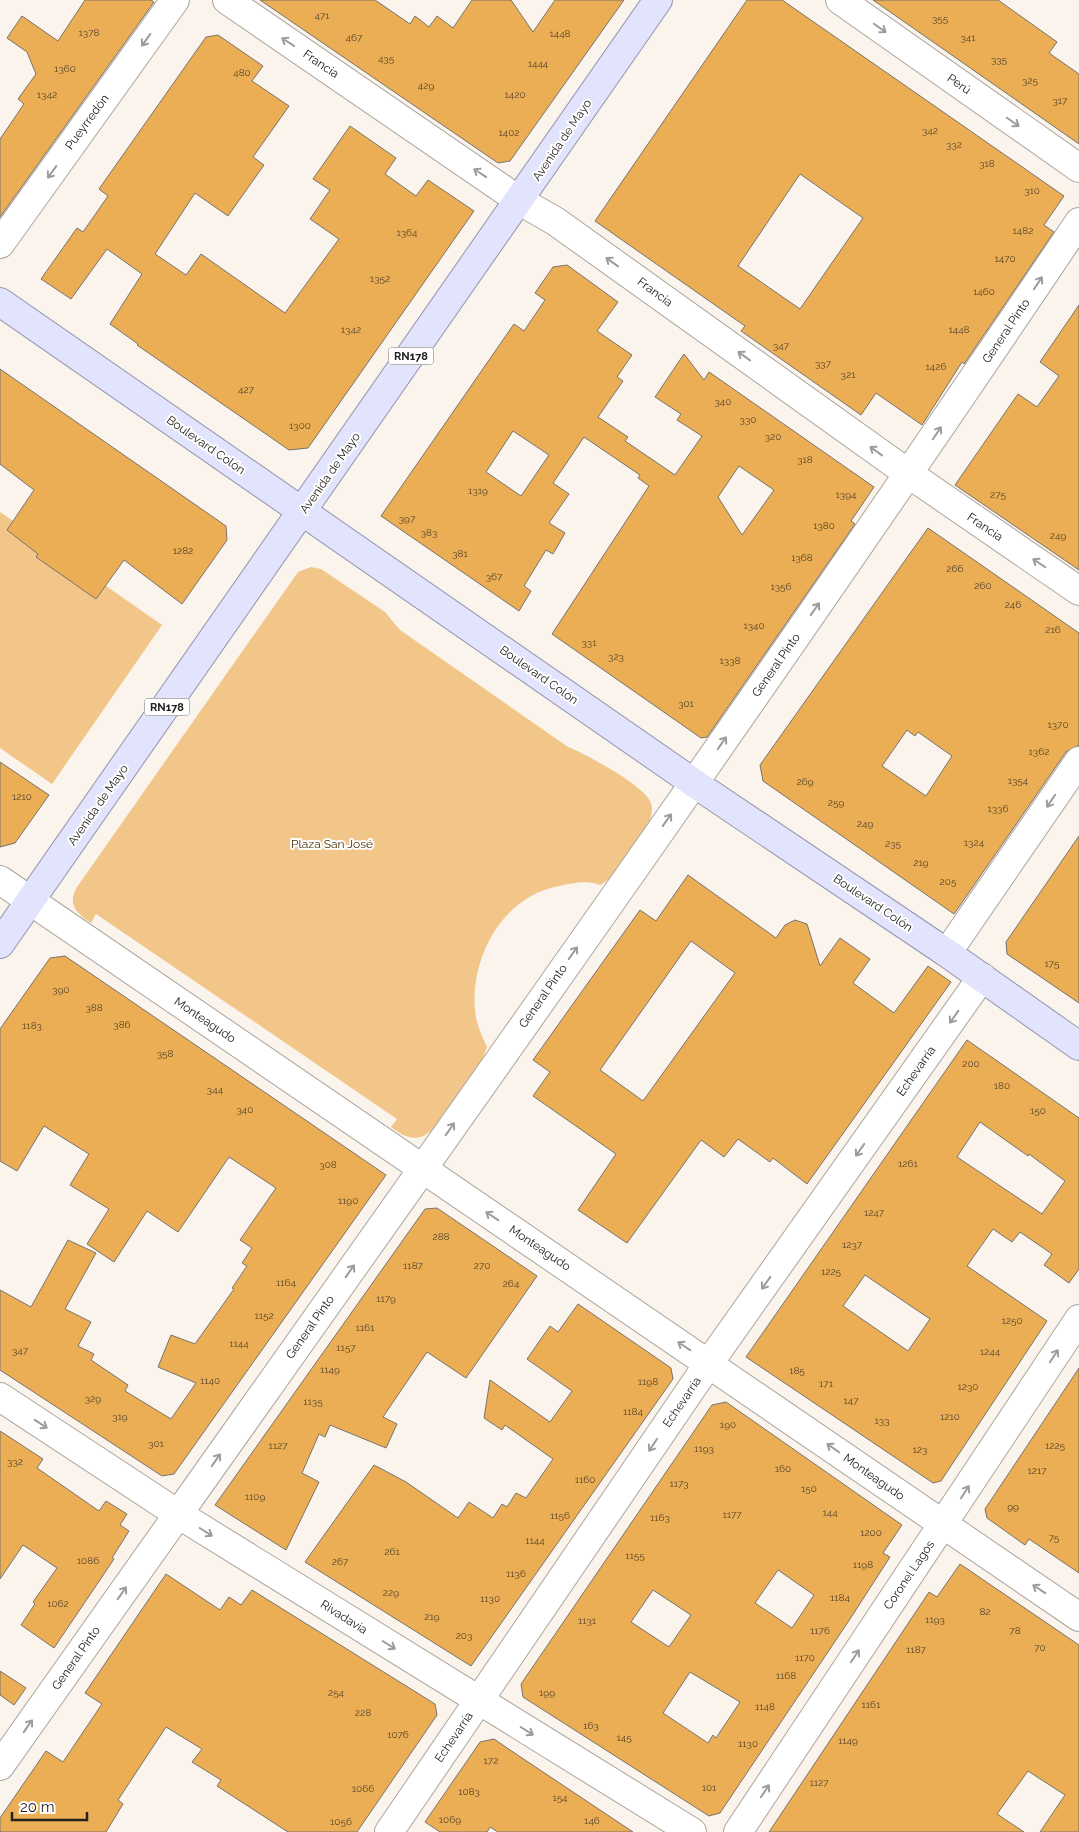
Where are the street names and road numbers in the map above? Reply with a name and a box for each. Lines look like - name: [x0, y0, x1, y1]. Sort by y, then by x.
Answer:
- street label: Francia: [300, 47, 342, 81]
- street label: Perú: [944, 71, 974, 97]
- street label: Pueyrredón: [62, 92, 112, 152]
- street label: Avenida de Mayo: [530, 97, 594, 183]
- street label: Francia: [635, 275, 675, 309]
- street label: General Pinto: [979, 296, 1033, 366]
- road number: RN178: [388, 348, 434, 364]
- street label: Boulevard Colón: [164, 413, 248, 477]
- street label: Avenida de Mayo: [297, 430, 363, 516]
- street label: Francia: [964, 510, 1006, 544]
- street label: General Pinto: [749, 630, 803, 700]
- street label: Boulevard Colón: [497, 643, 581, 707]
- road number: RN178: [144, 699, 190, 716]
- street label: Avenida de Mayo: [65, 762, 131, 848]
- street label: Boulevard Colón: [831, 871, 915, 935]
- street label: General Pinto: [516, 961, 570, 1031]
- street label: Monteagudo: [172, 994, 238, 1046]
- street label: Echevarría: [894, 1043, 938, 1099]
- street label: Monteagudo: [507, 1222, 573, 1274]
- street label: General Pinto: [283, 1292, 337, 1362]
- street label: Echevarría: [660, 1374, 704, 1430]
- street label: Monteagudo: [841, 1451, 907, 1503]
- street label: Coronel Lagos: [881, 1538, 937, 1612]
- street label: Rivadavia: [318, 1597, 370, 1637]
- street label: General Pinto: [49, 1623, 103, 1693]
- street label: Echevarría: [432, 1709, 476, 1765]

